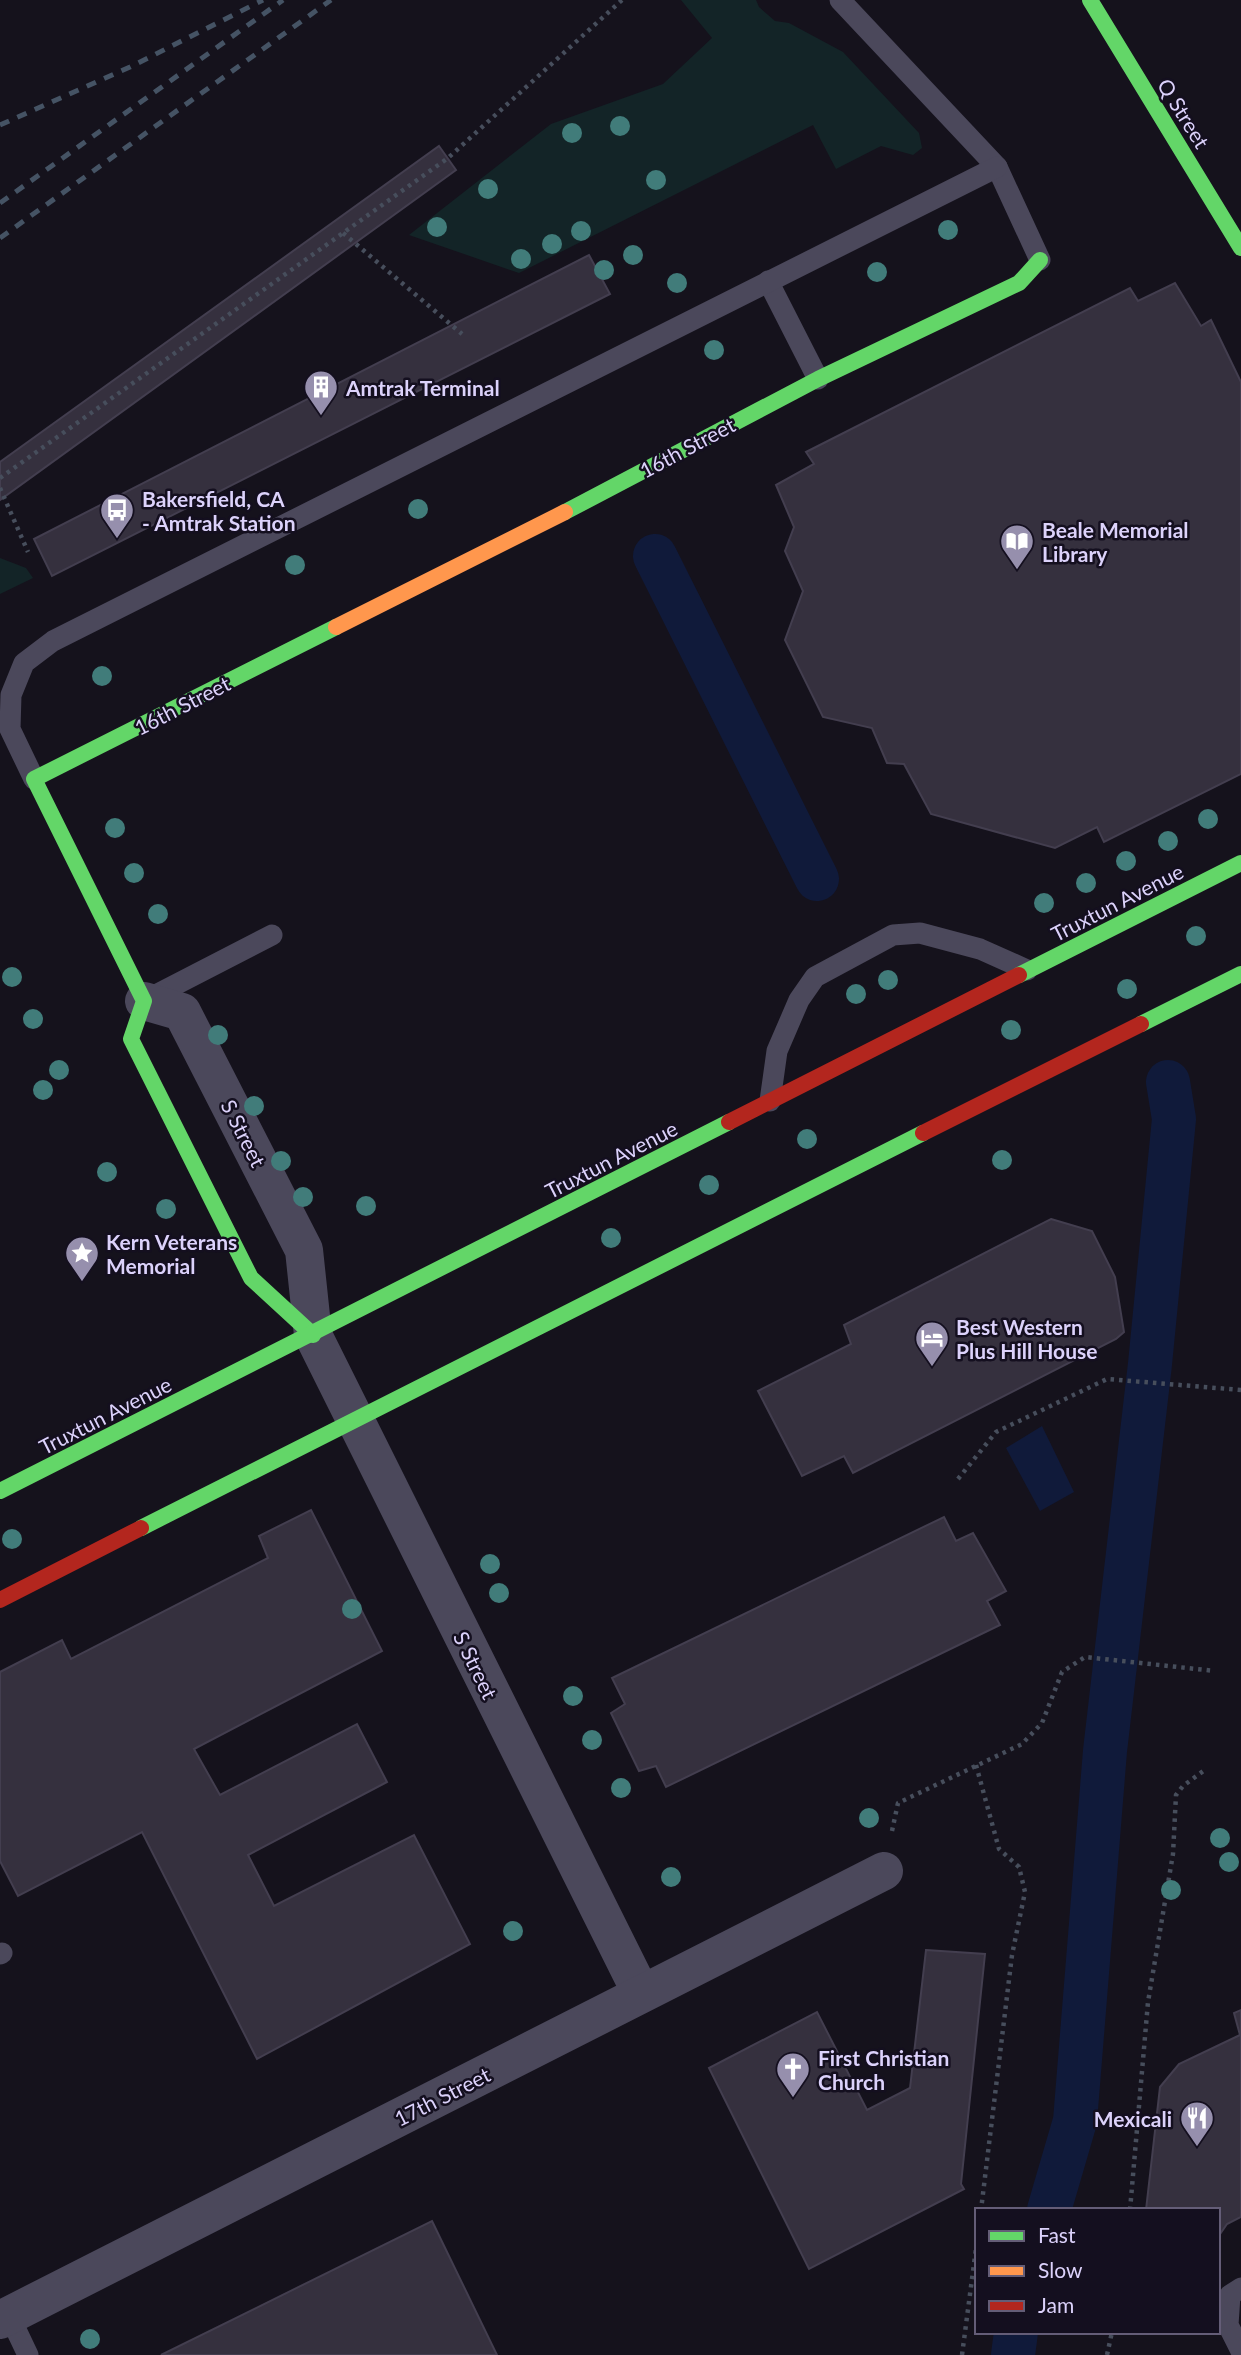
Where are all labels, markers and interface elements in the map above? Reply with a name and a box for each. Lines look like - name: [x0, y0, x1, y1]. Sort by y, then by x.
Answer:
- street label: Q Street: [1153, 74, 1215, 153]
- building icon: Amtrak Terminal: [302, 368, 340, 417]
- place label: Amtrak Terminal: [345, 375, 500, 400]
- street label: 16th Street: [635, 411, 739, 483]
- place label: Bakersfield, CA - Amtrak Station: [142, 486, 296, 535]
- bus stop icon: Bakersfield, CA - Amtrak Station: [98, 491, 136, 540]
- place label: Beale Memorial Library: [1042, 517, 1189, 566]
- library icon: Beale Memorial Library: [998, 522, 1036, 571]
- street label: 16th Street: [130, 670, 235, 740]
- street label: Truxtun Avenue: [1047, 858, 1187, 946]
- street label: S Street: [217, 1095, 272, 1171]
- street label: Truxtun Avenue: [541, 1115, 681, 1203]
- place label: Kern Veterans Memorial: [106, 1229, 237, 1278]
- place icon: Kern Veterans Memorial: [63, 1234, 101, 1283]
- place label: Best Western Plus Hill House: [956, 1314, 1097, 1363]
- hotel icon: Best Western Plus Hill House: [913, 1319, 951, 1368]
- street label: Truxtun Avenue: [35, 1371, 175, 1459]
- street label: S Street: [449, 1627, 503, 1703]
- place label: First Christian Church: [818, 2045, 949, 2094]
- church icon: First Christian Church: [774, 2050, 812, 2099]
- street label: 17th Street: [390, 2061, 495, 2131]
- restaurant icon: Mexicali: [1178, 2099, 1216, 2148]
- place label: Mexicali: [1094, 2106, 1172, 2131]
- legend: [975, 2208, 1220, 2334]
- text: Fast: [1038, 2222, 1076, 2247]
- text: Slow: [1038, 2257, 1083, 2282]
- text: Jam: [1038, 2292, 1074, 2317]

